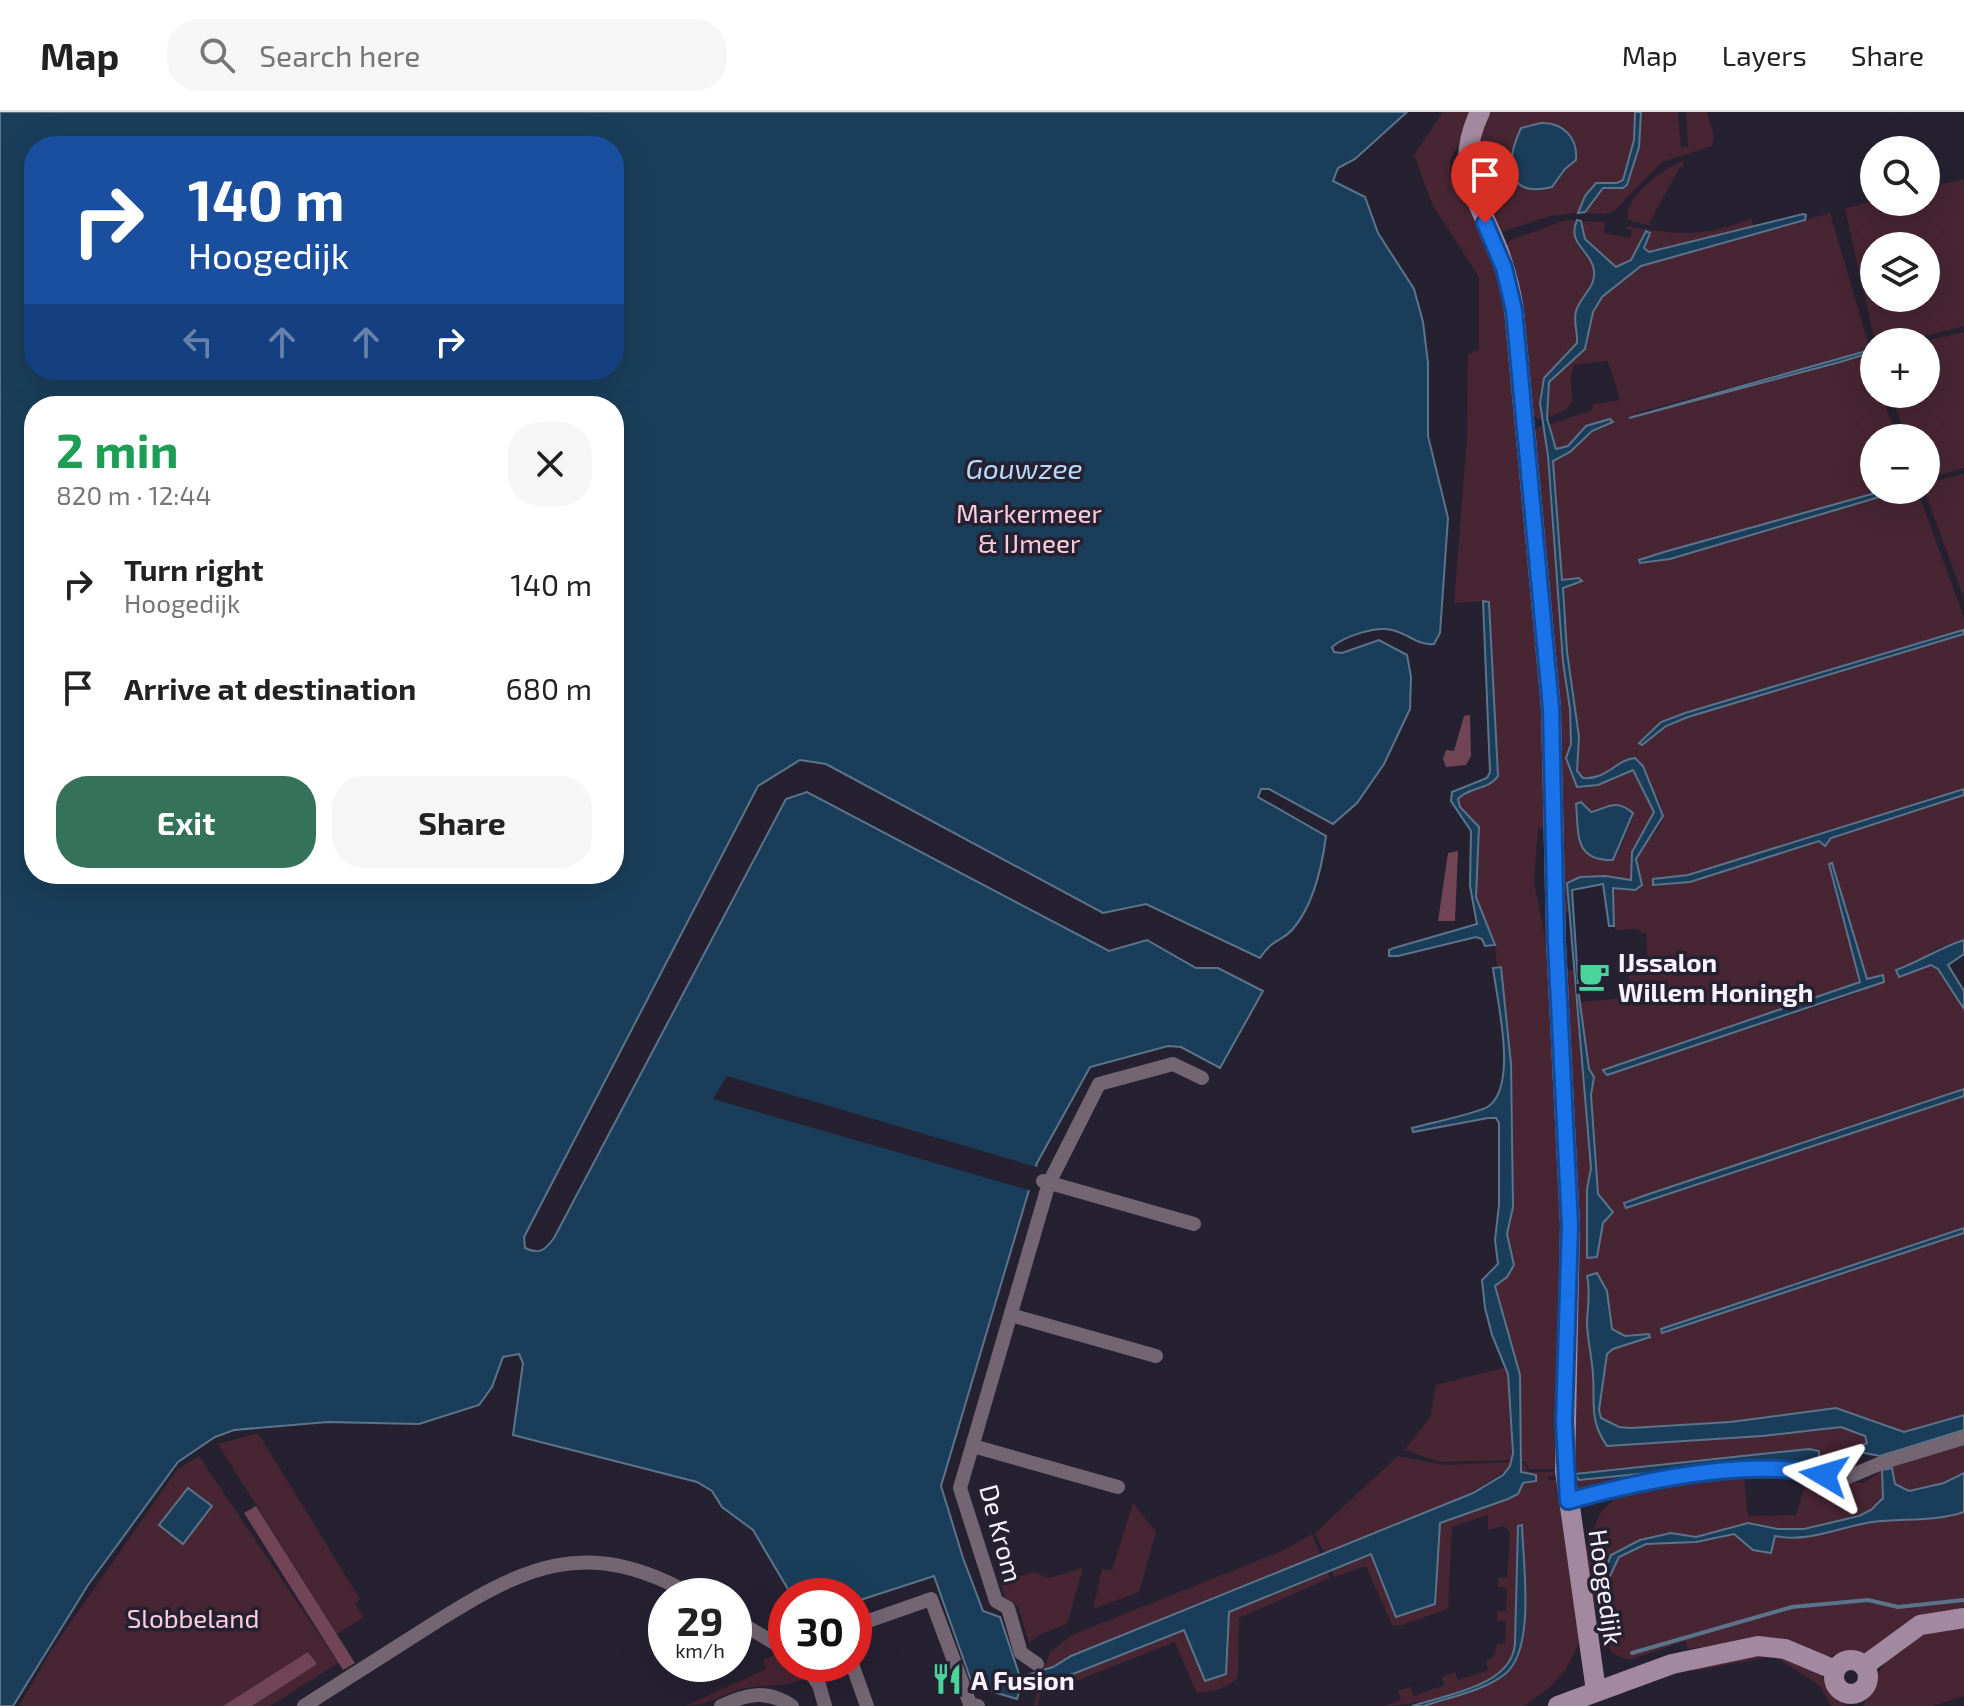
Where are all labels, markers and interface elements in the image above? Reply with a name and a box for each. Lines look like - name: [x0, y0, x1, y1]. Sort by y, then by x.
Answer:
- search box: [167, 19, 727, 91]
- text: Map: [40, 32, 119, 78]
- icon: search: [195, 33, 239, 77]
- text: Search here: [259, 37, 420, 73]
- text: Map: [1622, 38, 1678, 72]
- text: Layers: [1722, 38, 1807, 72]
- text: Share: [1851, 38, 1924, 72]
- map controls: [1860, 136, 1940, 504]
- button: search: [1860, 136, 1940, 216]
- pin: [1451, 141, 1519, 223]
- icon: arrive: [1463, 153, 1507, 197]
- text: 140 m: [188, 165, 345, 232]
- icon: right: [56, 168, 160, 272]
- button: layers: [1860, 232, 1940, 312]
- text: Hoogedijk: [188, 233, 349, 276]
- icon: left: [176, 320, 220, 364]
- icon: ahead: [260, 320, 304, 364]
- icon: ahead: [344, 320, 388, 364]
- icon: right: [428, 320, 472, 364]
- button: +: [1860, 328, 1940, 408]
- text: 2 min: [56, 420, 179, 478]
- button: close: [508, 422, 592, 506]
- button: −: [1860, 424, 1940, 504]
- water label: Gouwzee: [965, 451, 1083, 485]
- text: 820 m · 12:44: [56, 479, 211, 510]
- park label: Markermeer & IJmeer: [956, 497, 1102, 558]
- text: Turn right: [124, 551, 264, 587]
- icon: right: [56, 562, 100, 606]
- text: 140 m: [511, 566, 592, 602]
- text: Hoogedijk: [124, 587, 240, 618]
- icon: arrive: [56, 666, 100, 710]
- text: Arrive at destination: [124, 670, 416, 706]
- text: 680 m: [506, 670, 592, 706]
- button: Exit: [56, 776, 316, 868]
- button: Share: [332, 776, 592, 868]
- place label: IJssalon Willem Honingh: [1618, 946, 1813, 1007]
- cafe icon: IJssalon Willem Honingh: [1577, 959, 1611, 993]
- position arrow: [1782, 1433, 1866, 1517]
- street label: De Krom: [974, 1481, 1030, 1585]
- street label: Hoogedijk: [1584, 1527, 1630, 1647]
- speed limit sign: 30: [768, 1578, 872, 1682]
- text: 29: [677, 1596, 723, 1644]
- park label: Slobbeland: [127, 1602, 259, 1633]
- text: km/h: [675, 1638, 725, 1662]
- restaurant icon: A Fusion: [930, 1662, 964, 1696]
- place label: A Fusion: [971, 1664, 1075, 1695]

